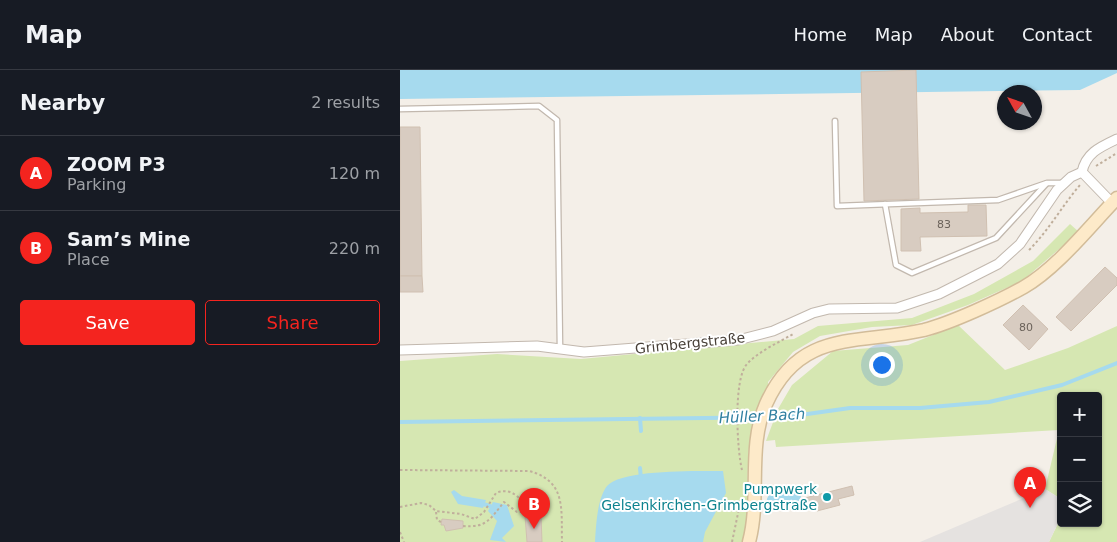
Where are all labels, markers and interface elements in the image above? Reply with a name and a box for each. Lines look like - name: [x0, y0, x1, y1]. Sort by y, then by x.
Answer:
- text: Map: [25, 21, 82, 49]
- text: Home: [794, 24, 847, 45]
- text: Map: [875, 24, 913, 45]
- text: About: [941, 24, 994, 45]
- text: Contact: [1022, 24, 1092, 45]
- north arrow: [997, 85, 1042, 130]
- text: Nearby: [20, 91, 105, 115]
- text: 2 results: [311, 93, 380, 112]
- text: ZOOM P3: [67, 153, 166, 175]
- text: A: [30, 164, 42, 183]
- text: 120 m: [329, 164, 380, 183]
- text: Parking: [67, 175, 126, 194]
- house number: 83: [937, 218, 951, 231]
- text: Sam’s Mine: [67, 228, 190, 250]
- text: B: [30, 239, 42, 258]
- text: 220 m: [329, 239, 380, 258]
- text: Place: [67, 250, 110, 269]
- button: Save: [20, 300, 195, 345]
- button: Share: [205, 300, 380, 345]
- house number: 80: [1019, 321, 1033, 334]
- street label: Grimbergstraße: [634, 329, 746, 357]
- your location: [869, 352, 895, 378]
- map controls: [1057, 392, 1102, 527]
- button: +: [1057, 392, 1102, 437]
- water label: Hüller Bach: [718, 405, 806, 427]
- button: −: [1057, 437, 1102, 482]
- pin: A: [1014, 467, 1046, 508]
- place label: Pumpwerk Gelsenkirchen-Grimbergstraße: [601, 481, 818, 513]
- button: layers: [1057, 482, 1102, 527]
- pin: B: [518, 488, 550, 529]
- marker: Pumpwerk Gelsenkirchen-Grimbergstraße: [821, 491, 833, 503]

